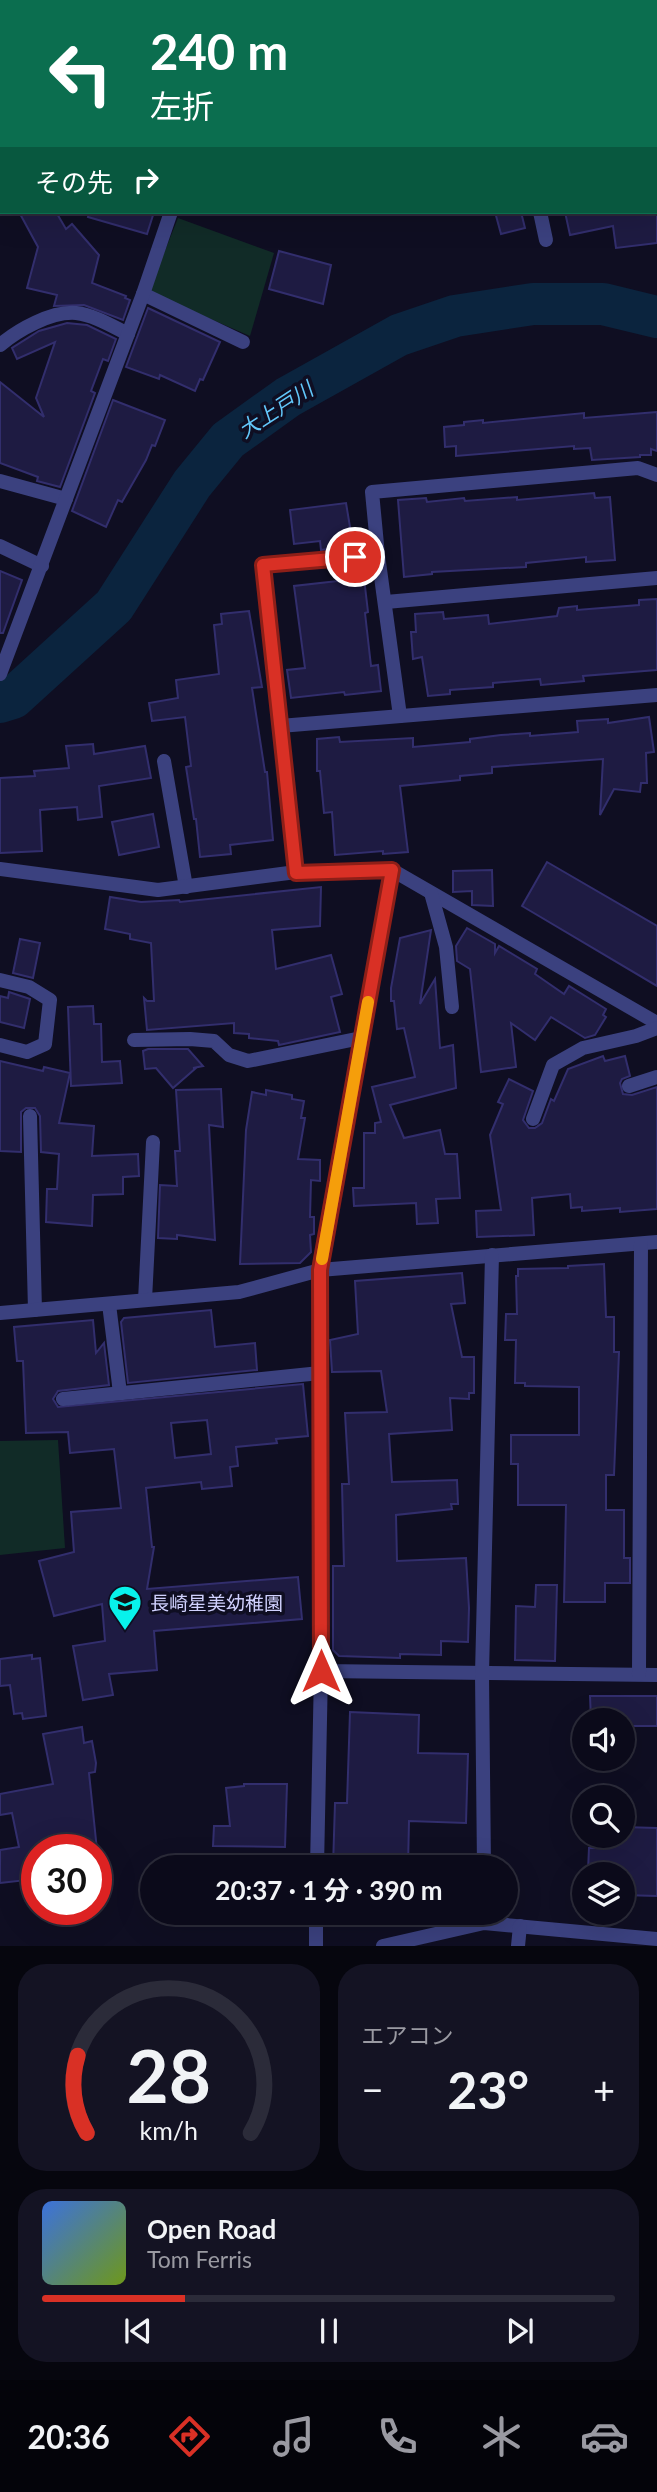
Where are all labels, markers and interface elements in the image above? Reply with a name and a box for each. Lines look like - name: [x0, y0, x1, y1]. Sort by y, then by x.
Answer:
- text: 240 m: [150, 22, 288, 80]
- icon: left: [35, 28, 126, 119]
- text: 左折: [150, 86, 214, 125]
- icon: right: [127, 161, 165, 199]
- text: その先: [35, 166, 113, 198]
- water label: 大上戸川: [233, 375, 319, 442]
- pin: [325, 527, 385, 587]
- icon: arrive: [336, 538, 374, 576]
- school or university icon: 長崎星美幼稚園: [106, 1583, 144, 1632]
- place label: 長崎星美幼稚園: [150, 1591, 283, 1614]
- position arrow: [284, 1634, 358, 1708]
- map controls: [572, 1708, 635, 1925]
- button: sound: [572, 1708, 635, 1771]
- button: search: [572, 1785, 635, 1848]
- speed limit sign: 30: [21, 1834, 112, 1925]
- button: layers: [572, 1862, 635, 1925]
- text: 20:37 · 1 分 · 390 m: [215, 1874, 443, 1906]
- text: エアコン: [362, 2021, 454, 2049]
- text: 28: [127, 2032, 211, 2120]
- text: 23°: [447, 2058, 529, 2120]
- text: −: [362, 2066, 384, 2112]
- text: +: [593, 2066, 615, 2112]
- text: km/h: [139, 2115, 198, 2145]
- text: Open Road: [147, 2213, 276, 2245]
- text: Tom Ferris: [147, 2245, 252, 2273]
- icon: previous: [119, 2312, 157, 2350]
- icon: pause: [310, 2312, 348, 2350]
- icon: next: [501, 2312, 539, 2350]
- icon: directions: [165, 2412, 214, 2461]
- icon: music: [269, 2412, 318, 2461]
- icon: phone: [373, 2412, 422, 2461]
- icon: climate: [477, 2412, 526, 2461]
- icon: car: [580, 2412, 629, 2461]
- text: 20:36: [27, 2417, 110, 2456]

